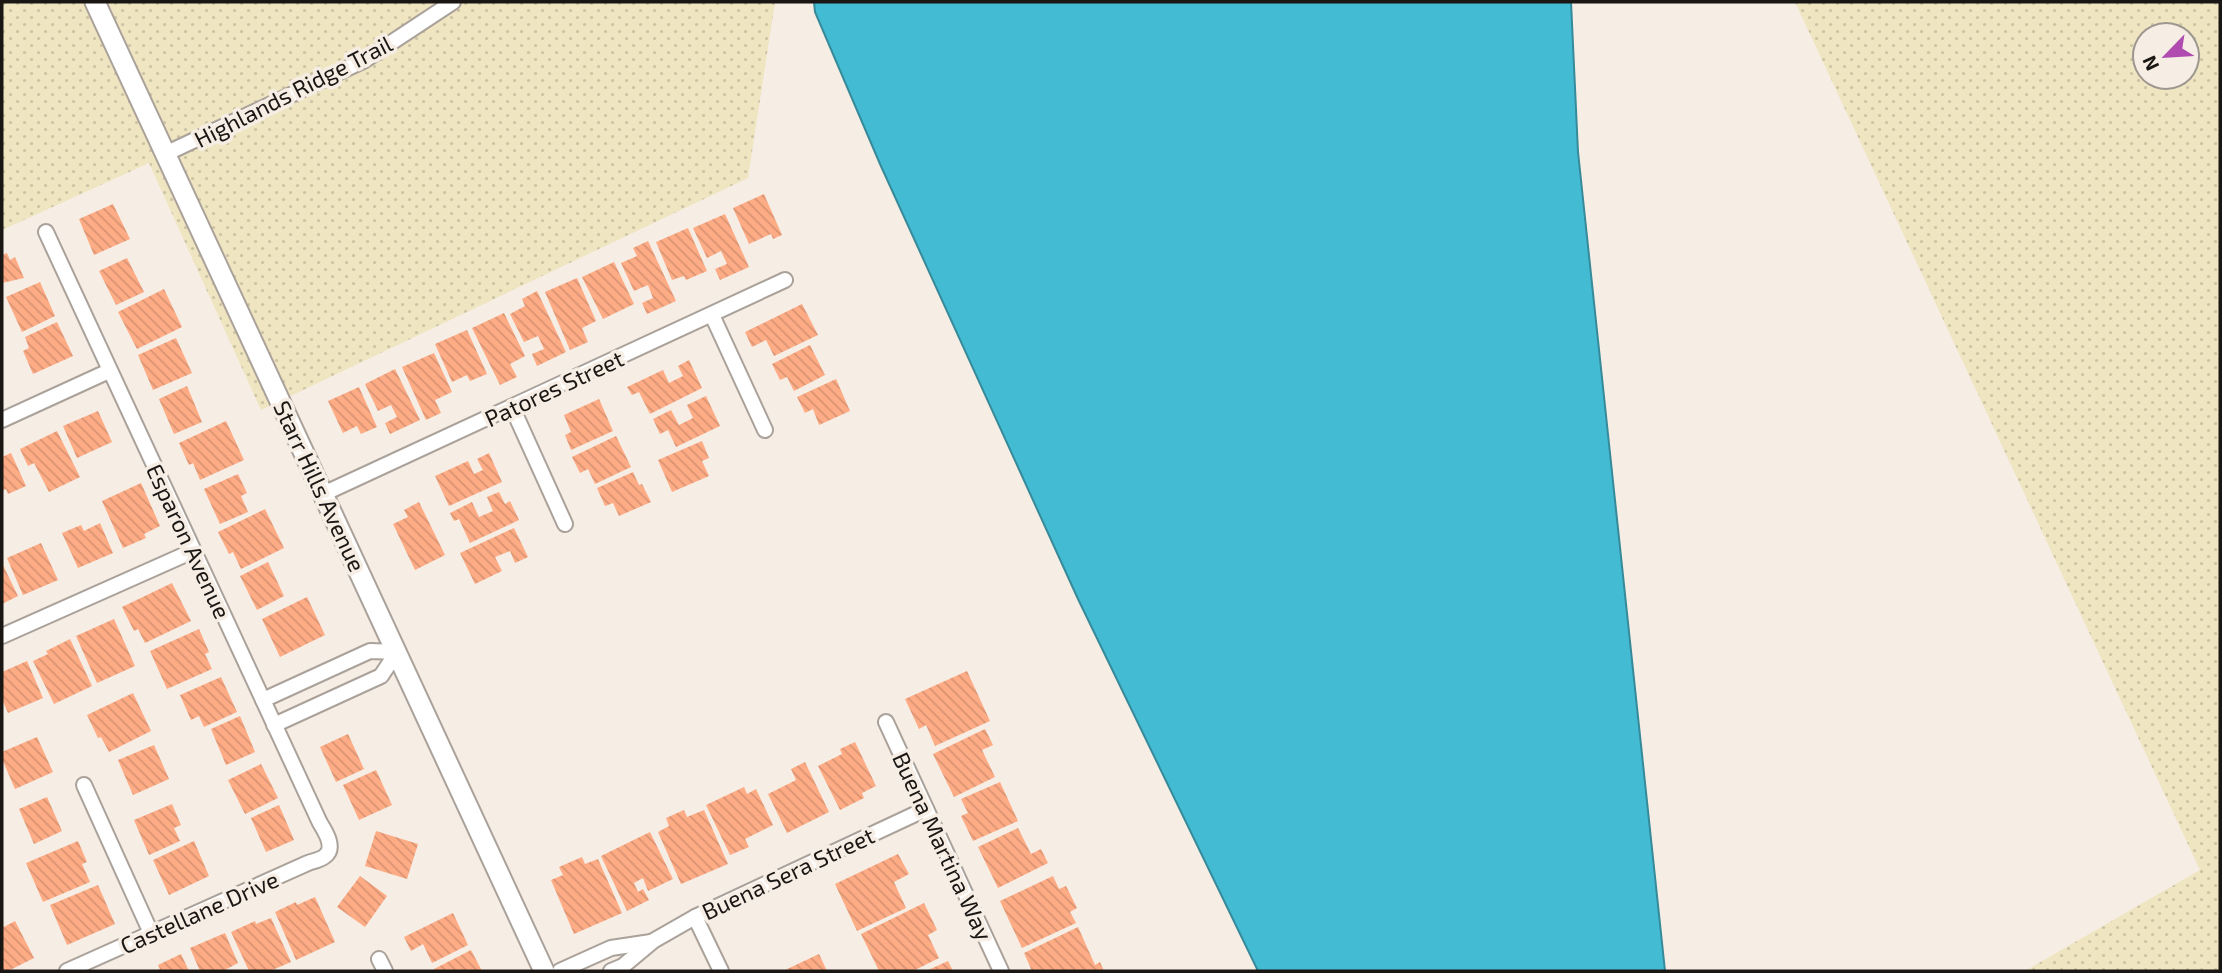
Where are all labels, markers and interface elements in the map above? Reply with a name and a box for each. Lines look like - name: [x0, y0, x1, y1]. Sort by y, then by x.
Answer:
- north arrow: [2131, 21, 2201, 91]
- street label: Highlands Ridge Trail: [189, 29, 397, 153]
- text: N: [2137, 52, 2163, 74]
- street label: Patores Street: [480, 344, 628, 432]
- street label: Starr Hills Avenue: [268, 396, 372, 576]
- street label: Esparon Avenue: [141, 459, 237, 623]
- street label: Buena Martina Way: [887, 747, 999, 945]
- street label: Buena Sera Street: [697, 821, 879, 925]
- street label: Castellane Drive: [116, 865, 282, 959]

